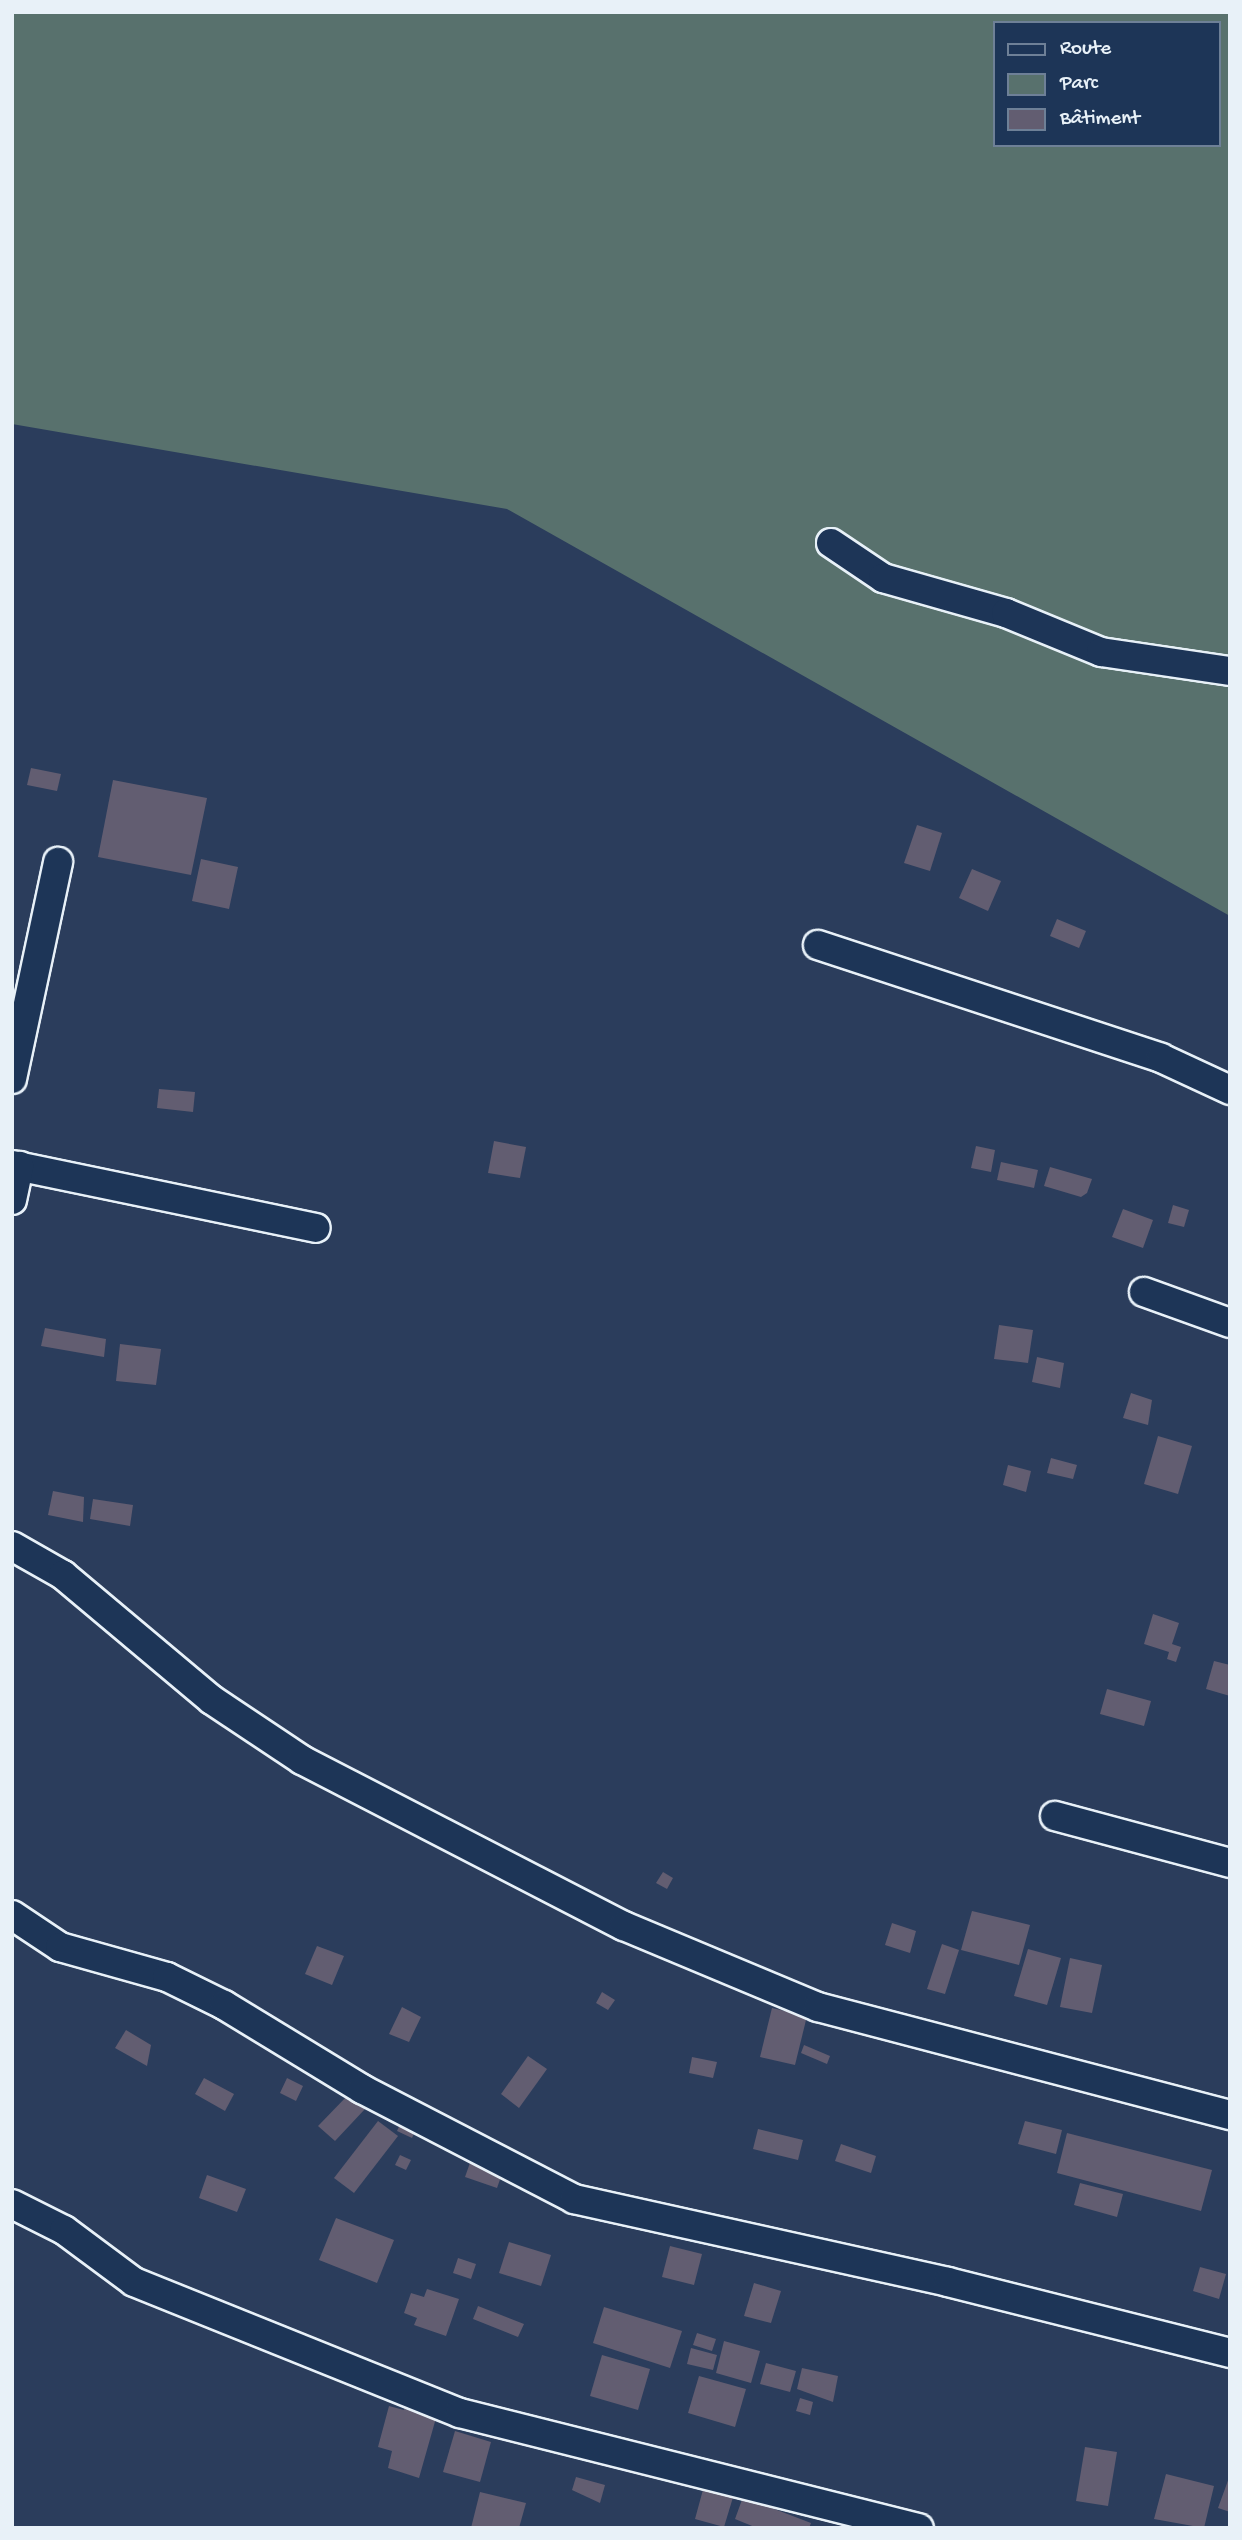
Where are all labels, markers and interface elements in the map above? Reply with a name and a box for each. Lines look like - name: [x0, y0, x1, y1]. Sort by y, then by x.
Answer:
- legend: [993, 21, 1221, 147]
- text: Route: [1060, 37, 1111, 62]
- text: Parc: [1060, 72, 1098, 97]
- text: Bâtiment: [1060, 107, 1140, 132]

